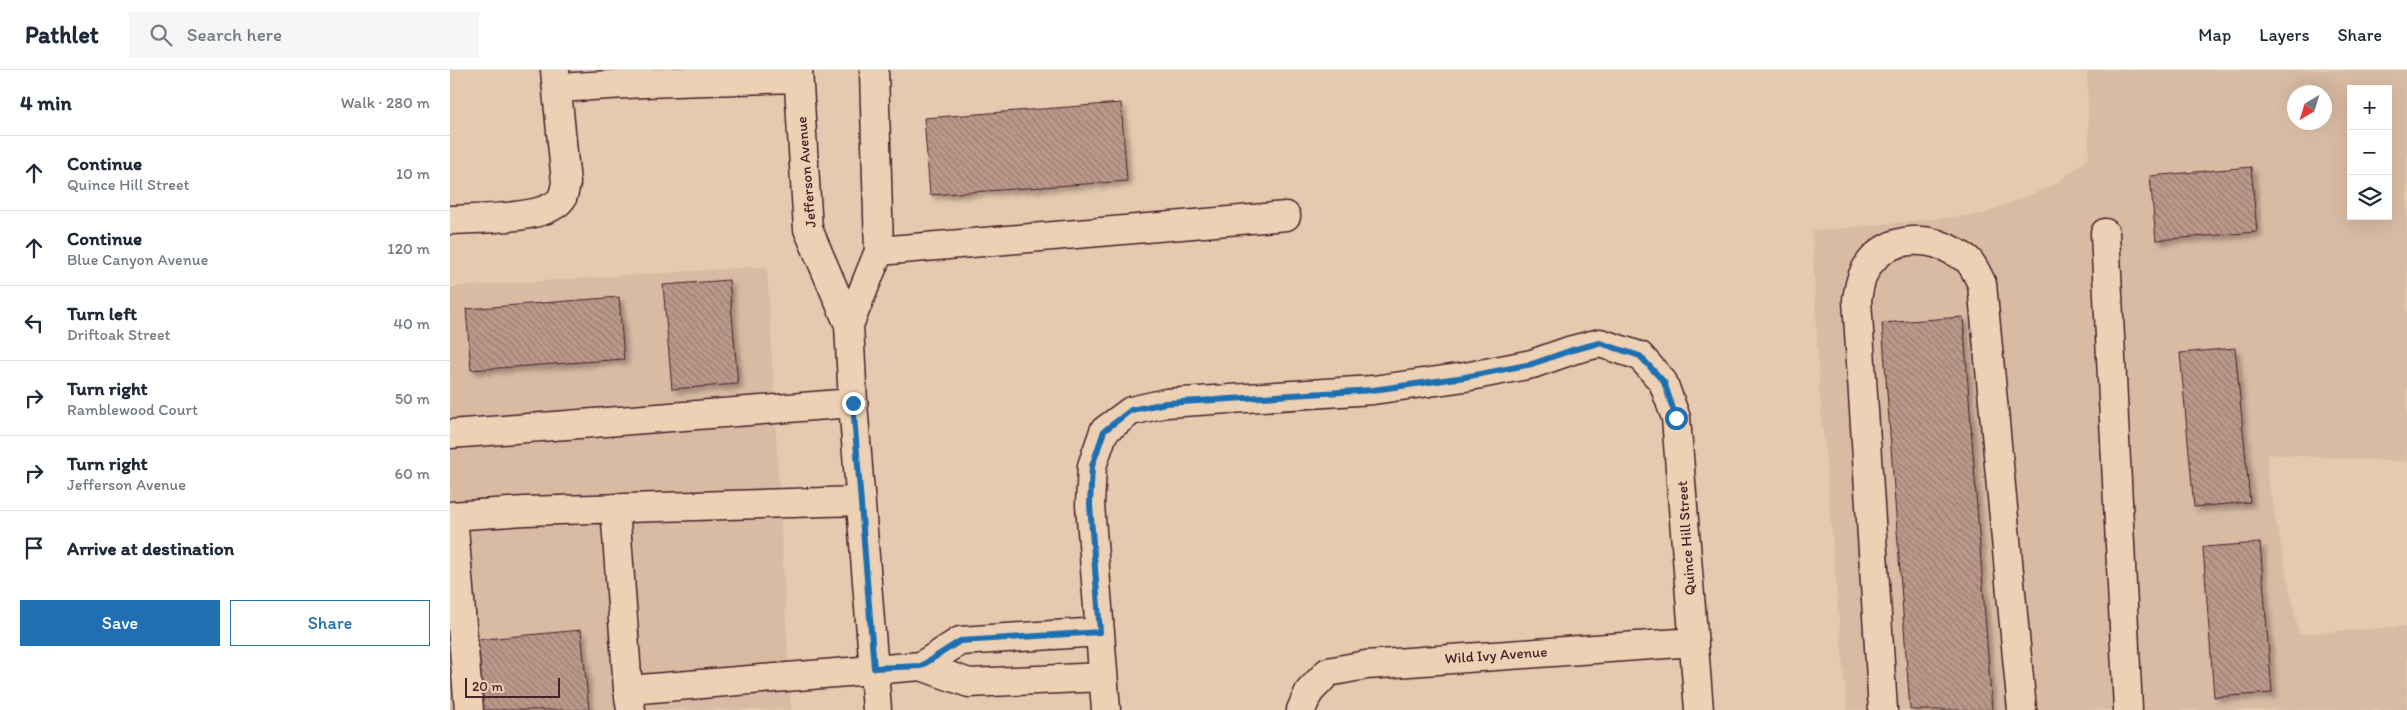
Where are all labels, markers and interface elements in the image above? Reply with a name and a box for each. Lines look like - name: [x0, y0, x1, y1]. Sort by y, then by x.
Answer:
- search box: [129, 12, 479, 57]
- text: Pathlet: [25, 20, 99, 49]
- icon: search: [147, 21, 175, 49]
- text: Search here: [187, 23, 282, 46]
- text: Map: [2198, 24, 2231, 46]
- text: Layers: [2259, 24, 2309, 46]
- text: Share: [2337, 24, 2382, 46]
- north arrow: [2287, 85, 2332, 130]
- map controls: [2347, 85, 2392, 220]
- button: +: [2347, 85, 2392, 130]
- text: 4 min: [20, 90, 72, 115]
- text: Walk · 280 m: [341, 93, 430, 112]
- street label: Jefferson Avenue: [792, 116, 820, 228]
- button: −: [2347, 130, 2392, 175]
- text: Continue: [67, 152, 142, 175]
- icon: ahead: [20, 159, 48, 187]
- text: 10 m: [396, 164, 430, 183]
- text: Quince Hill Street: [67, 175, 190, 194]
- button: layers: [2347, 175, 2392, 220]
- text: Continue: [67, 227, 142, 250]
- icon: ahead: [20, 234, 48, 262]
- text: 120 m: [387, 239, 430, 258]
- text: Blue Canyon Avenue: [67, 250, 208, 269]
- text: Turn left: [67, 302, 137, 325]
- icon: left: [20, 309, 48, 337]
- text: 40 m: [393, 314, 430, 333]
- text: Driftoak Street: [67, 325, 171, 344]
- text: Turn right: [67, 377, 148, 400]
- icon: right: [20, 384, 48, 412]
- text: 50 m: [395, 389, 430, 408]
- route end: [842, 392, 865, 415]
- text: Ramblewood Court: [67, 400, 198, 419]
- route start: [1665, 407, 1688, 430]
- text: Turn right: [67, 452, 148, 475]
- icon: right: [20, 459, 48, 487]
- text: 60 m: [395, 464, 430, 483]
- text: Jefferson Avenue: [67, 475, 186, 494]
- street label: Quince Hill Street: [1673, 480, 1699, 596]
- icon: arrive: [20, 534, 48, 562]
- text: Arrive at destination: [67, 537, 234, 560]
- button: Save: [20, 600, 220, 646]
- button: Share: [230, 600, 430, 646]
- street label: Wild Ivy Avenue: [1444, 642, 1548, 668]
- scale bar: [465, 675, 560, 698]
- text: 20 m: [472, 678, 503, 695]

